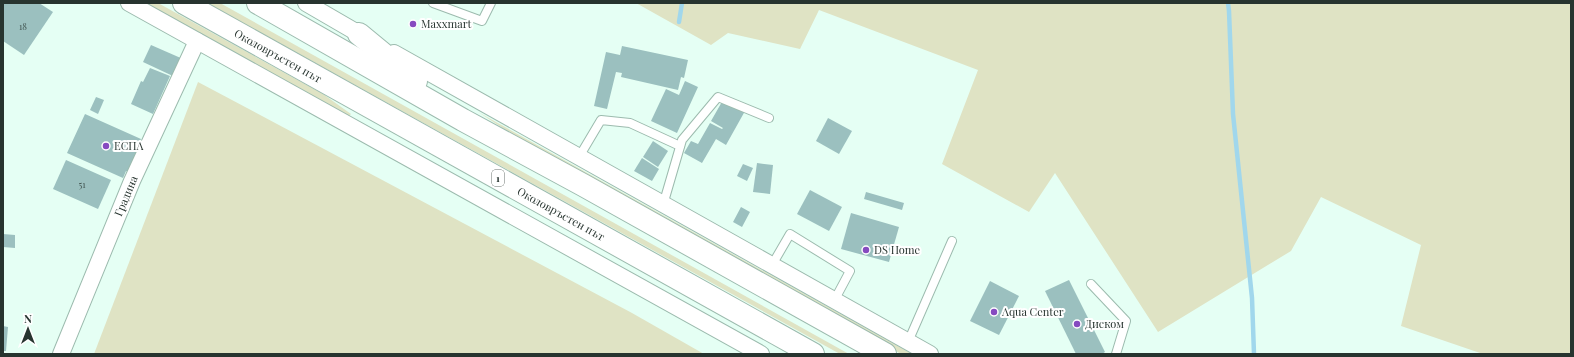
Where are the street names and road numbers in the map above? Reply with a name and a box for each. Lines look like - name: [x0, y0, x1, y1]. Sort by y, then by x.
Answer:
- street label: Околовръстен път: [232, 25, 325, 86]
- road number: 1: [492, 170, 504, 186]
- street label: Градина: [110, 173, 141, 218]
- street label: Околовръстен път: [515, 183, 608, 244]

